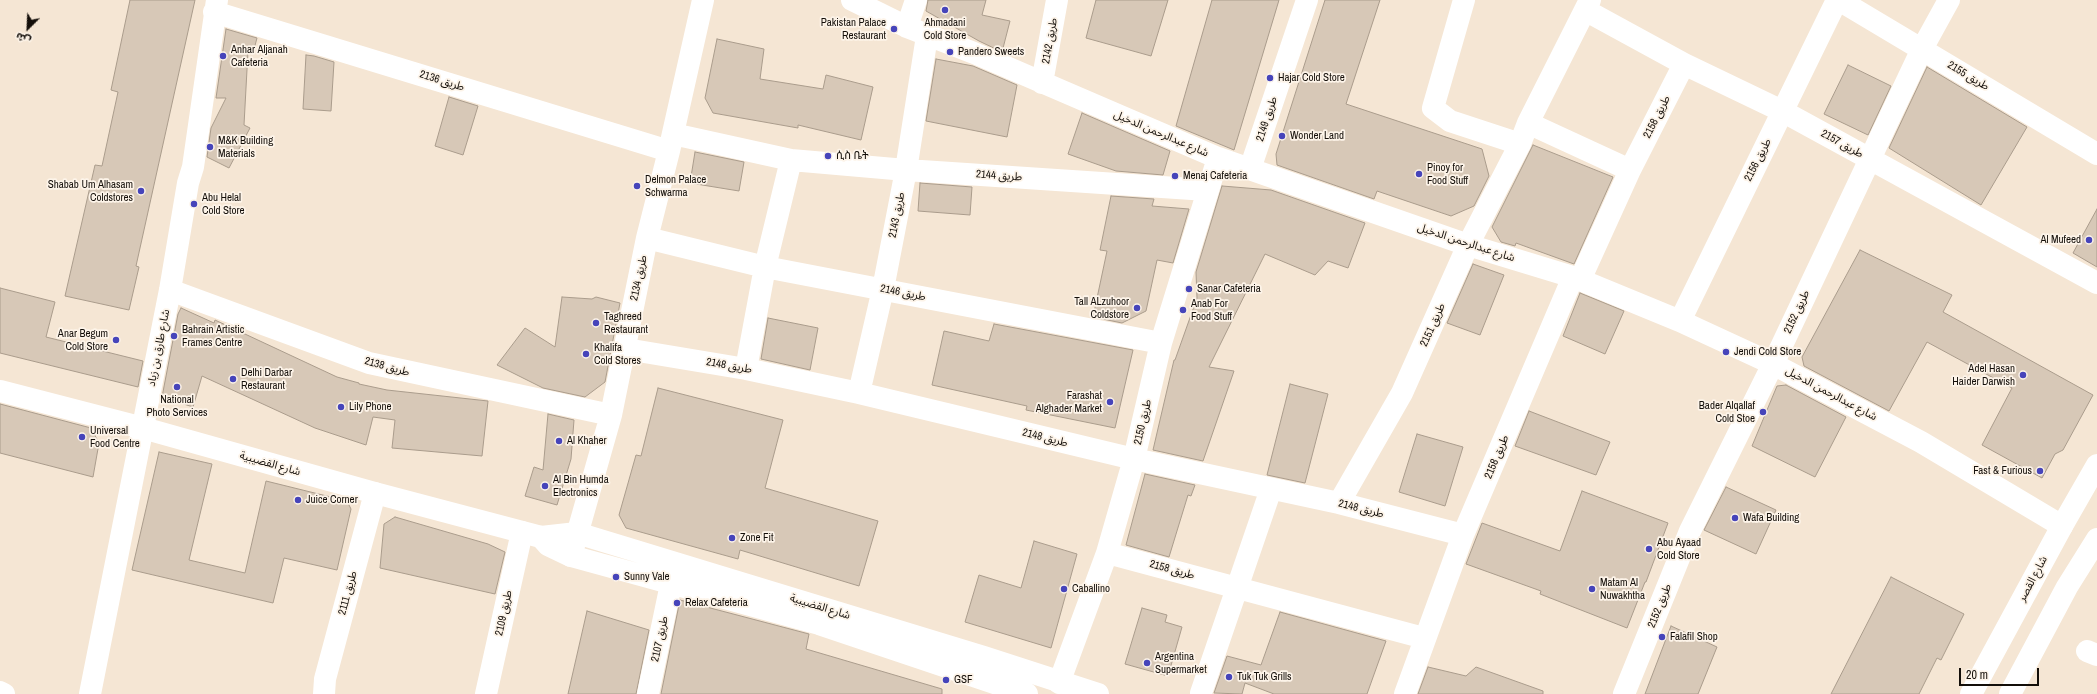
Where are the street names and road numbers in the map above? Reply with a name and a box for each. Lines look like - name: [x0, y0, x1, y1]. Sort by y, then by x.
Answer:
- street label: طريق 2142: [1039, 17, 1061, 65]
- street label: طريق 2155: [1945, 58, 1991, 94]
- street label: طريق 2136: [418, 68, 466, 94]
- street label: طريق 2158: [1641, 93, 1673, 141]
- street label: طريق 2149: [1254, 95, 1280, 143]
- street label: شارع عبدالرحمن الدخيل: [1112, 108, 1210, 160]
- street label: طريق 2157: [1819, 127, 1865, 161]
- street label: طريق 2156: [1742, 136, 1774, 184]
- street label: طريق 2144: [975, 168, 1023, 184]
- street label: طريق 2143: [886, 191, 908, 239]
- street label: شارع عبدالرحمن الدخيل: [1416, 221, 1516, 265]
- street label: طريق 2134: [628, 254, 650, 302]
- street label: طريق 2146: [879, 282, 927, 304]
- street label: طريق 2152: [1781, 288, 1813, 336]
- street label: طريق 2151: [1418, 301, 1448, 349]
- street label: شارع طارق بن زياد: [145, 308, 173, 388]
- street label: طريق 2138: [363, 355, 411, 379]
- street label: طريق 2148: [705, 355, 753, 377]
- street label: شارع عبدالرحمن الدخيل: [1783, 364, 1879, 424]
- street label: طريق 2150: [1131, 398, 1155, 446]
- street label: طريق 2148: [1021, 426, 1069, 450]
- street label: طريق 2158: [1482, 433, 1512, 481]
- street label: شارع القضيبية: [238, 449, 302, 479]
- street label: طريق 2148: [1337, 497, 1385, 521]
- street label: شارع القصر: [2016, 554, 2050, 604]
- street label: طريق 2158: [1148, 558, 1196, 582]
- street label: طريق 2111: [336, 570, 360, 616]
- street label: طريق 2152: [1645, 582, 1675, 630]
- street label: طريق 2109: [493, 589, 515, 637]
- street label: شارع القضيبية: [788, 592, 852, 622]
- street label: طريق 2107: [649, 615, 671, 663]

